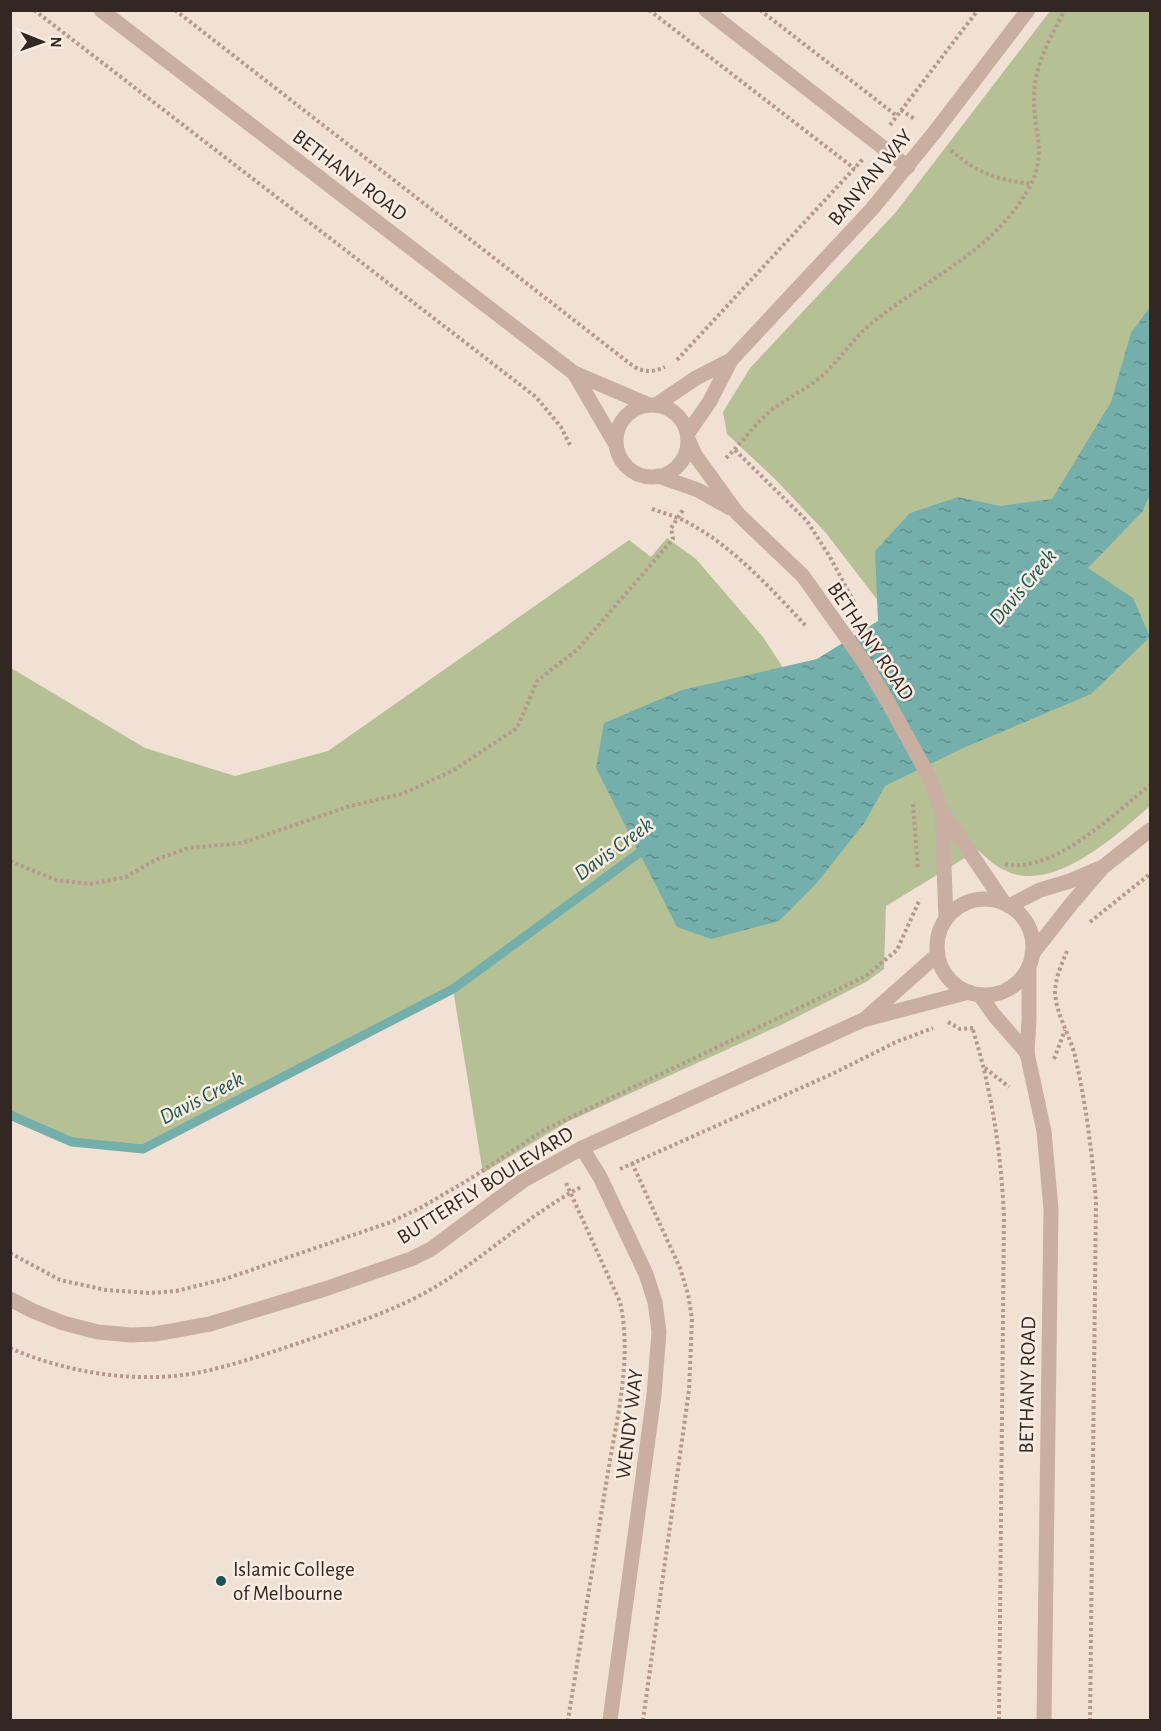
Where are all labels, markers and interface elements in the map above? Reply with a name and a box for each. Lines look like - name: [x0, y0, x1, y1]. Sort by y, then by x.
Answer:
- north arrow: [12, 12, 72, 72]
- text: N: [48, 37, 64, 48]
- street label: BANYAN WAY: [824, 125, 916, 229]
- street label: BETHANY ROAD: [289, 126, 411, 225]
- water label: Davis Creek: [985, 545, 1061, 629]
- street label: BETHANY ROAD: [823, 579, 918, 704]
- water label: Davis Creek: [570, 813, 657, 885]
- water label: Davis Creek: [156, 1067, 247, 1128]
- street label: BUTTERFLY BOULEVARD: [393, 1123, 577, 1248]
- street label: BETHANY ROAD: [1016, 1316, 1039, 1454]
- street label: WENDY WAY: [612, 1368, 647, 1480]
- place label: Islamic College of Melbourne: [233, 1559, 355, 1604]
- marker: Islamic College of Melbourne: [214, 1574, 228, 1588]

